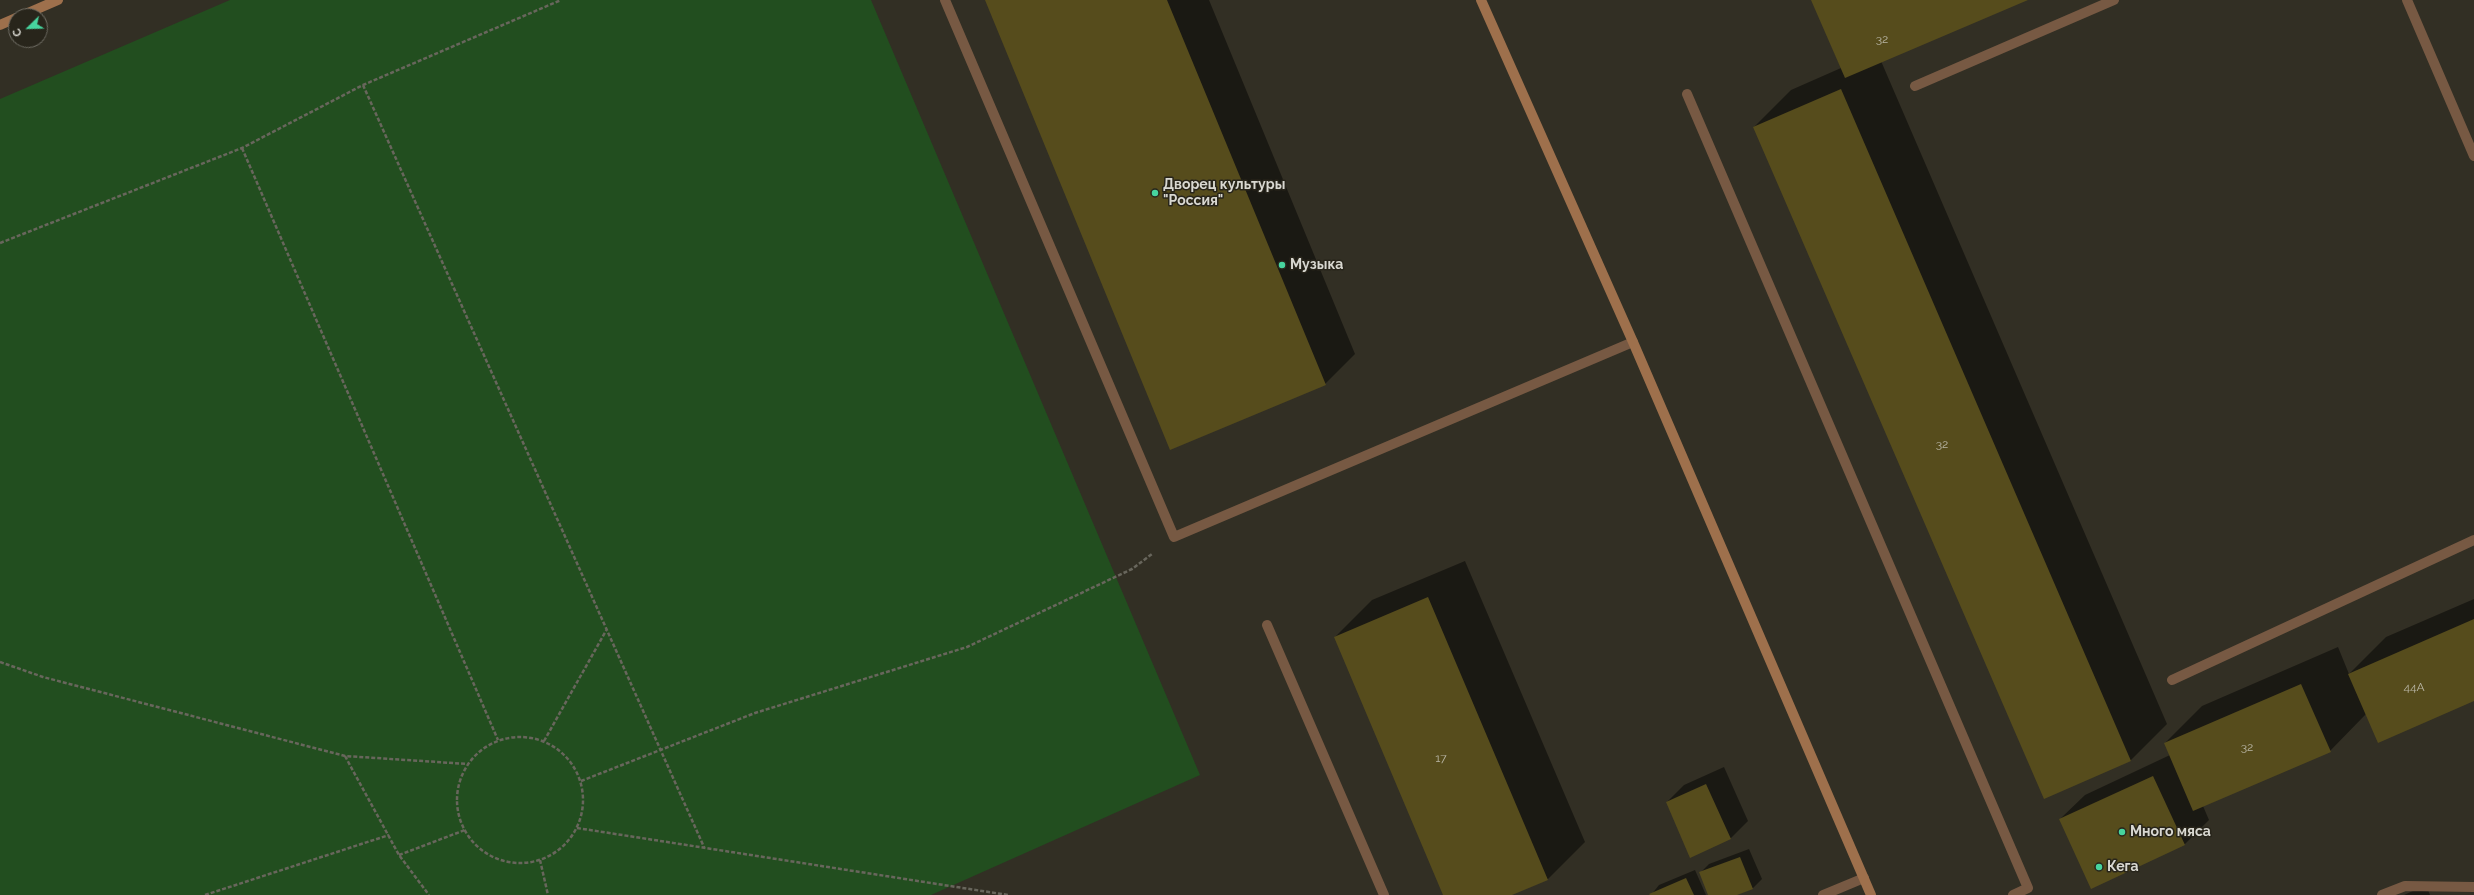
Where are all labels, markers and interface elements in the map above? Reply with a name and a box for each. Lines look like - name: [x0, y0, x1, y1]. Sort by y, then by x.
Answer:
- north arrow: [8, 8, 48, 48]
- text: С: [10, 26, 25, 39]
- house number: 32: [1876, 32, 1888, 46]
- place label: Дворец культуры "Россия": [1163, 177, 1285, 210]
- marker: Дворец культуры "Россия": [1150, 188, 1160, 198]
- place label: Музыка: [1290, 257, 1343, 273]
- marker: Музыка: [1277, 260, 1287, 270]
- house number: 32: [1936, 437, 1948, 451]
- house number: 44А: [2403, 680, 2425, 694]
- house number: 32: [2241, 740, 2253, 754]
- house number: 17: [1435, 751, 1447, 765]
- place label: Много мяса: [2130, 824, 2211, 840]
- marker: Много мяса: [2117, 827, 2127, 837]
- place label: Кега: [2107, 859, 2139, 875]
- marker: Кега: [2094, 862, 2104, 872]

